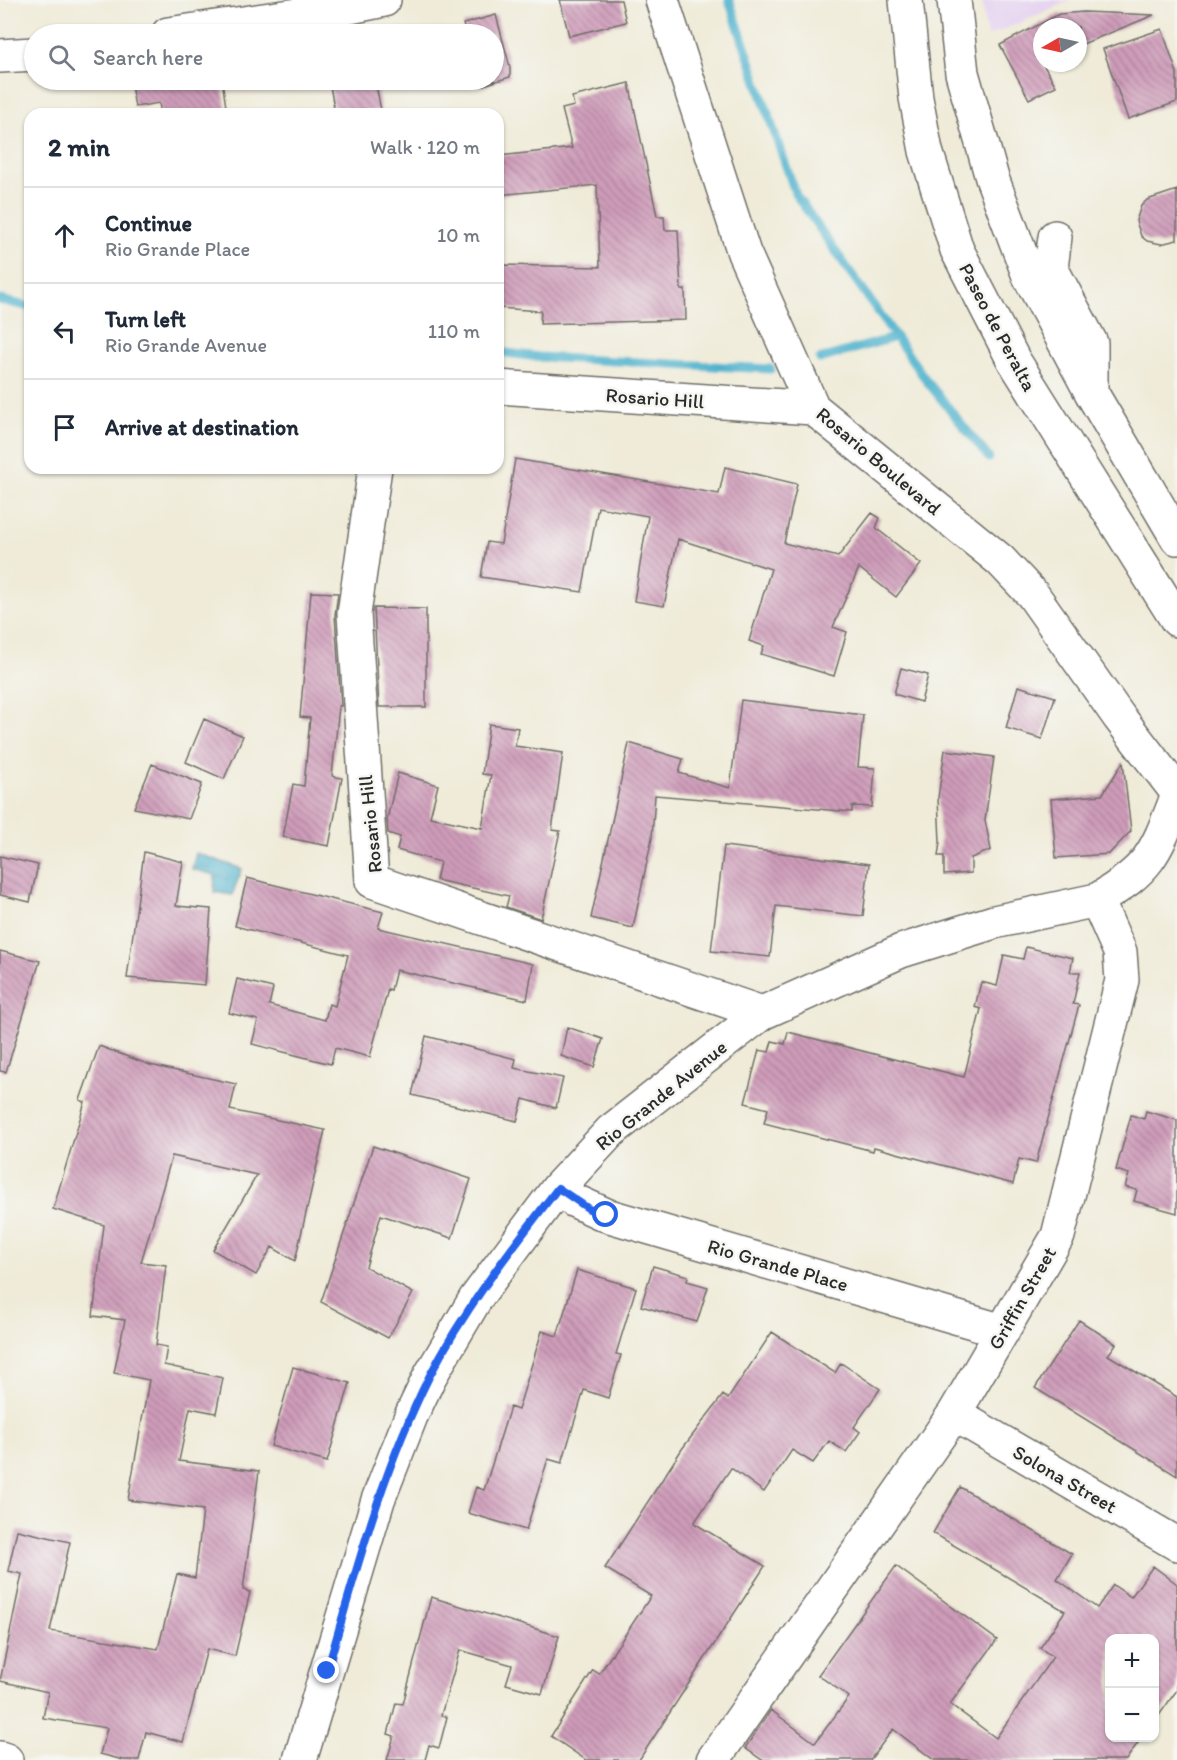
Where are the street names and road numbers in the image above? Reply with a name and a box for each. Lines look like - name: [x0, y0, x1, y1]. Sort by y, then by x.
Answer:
- street label: Paseo de Peralta: [954, 259, 1042, 396]
- street label: Rosario Hill: [605, 383, 705, 413]
- street label: Rosario Boulevard: [812, 402, 946, 520]
- street label: Rosario Hill: [353, 773, 387, 874]
- street label: Rio Grande Avenue: [590, 1035, 732, 1155]
- street label: Rio Grande Place: [705, 1233, 851, 1297]
- street label: Griffin Street: [983, 1242, 1061, 1354]
- street label: Solona Street: [1009, 1440, 1122, 1519]

